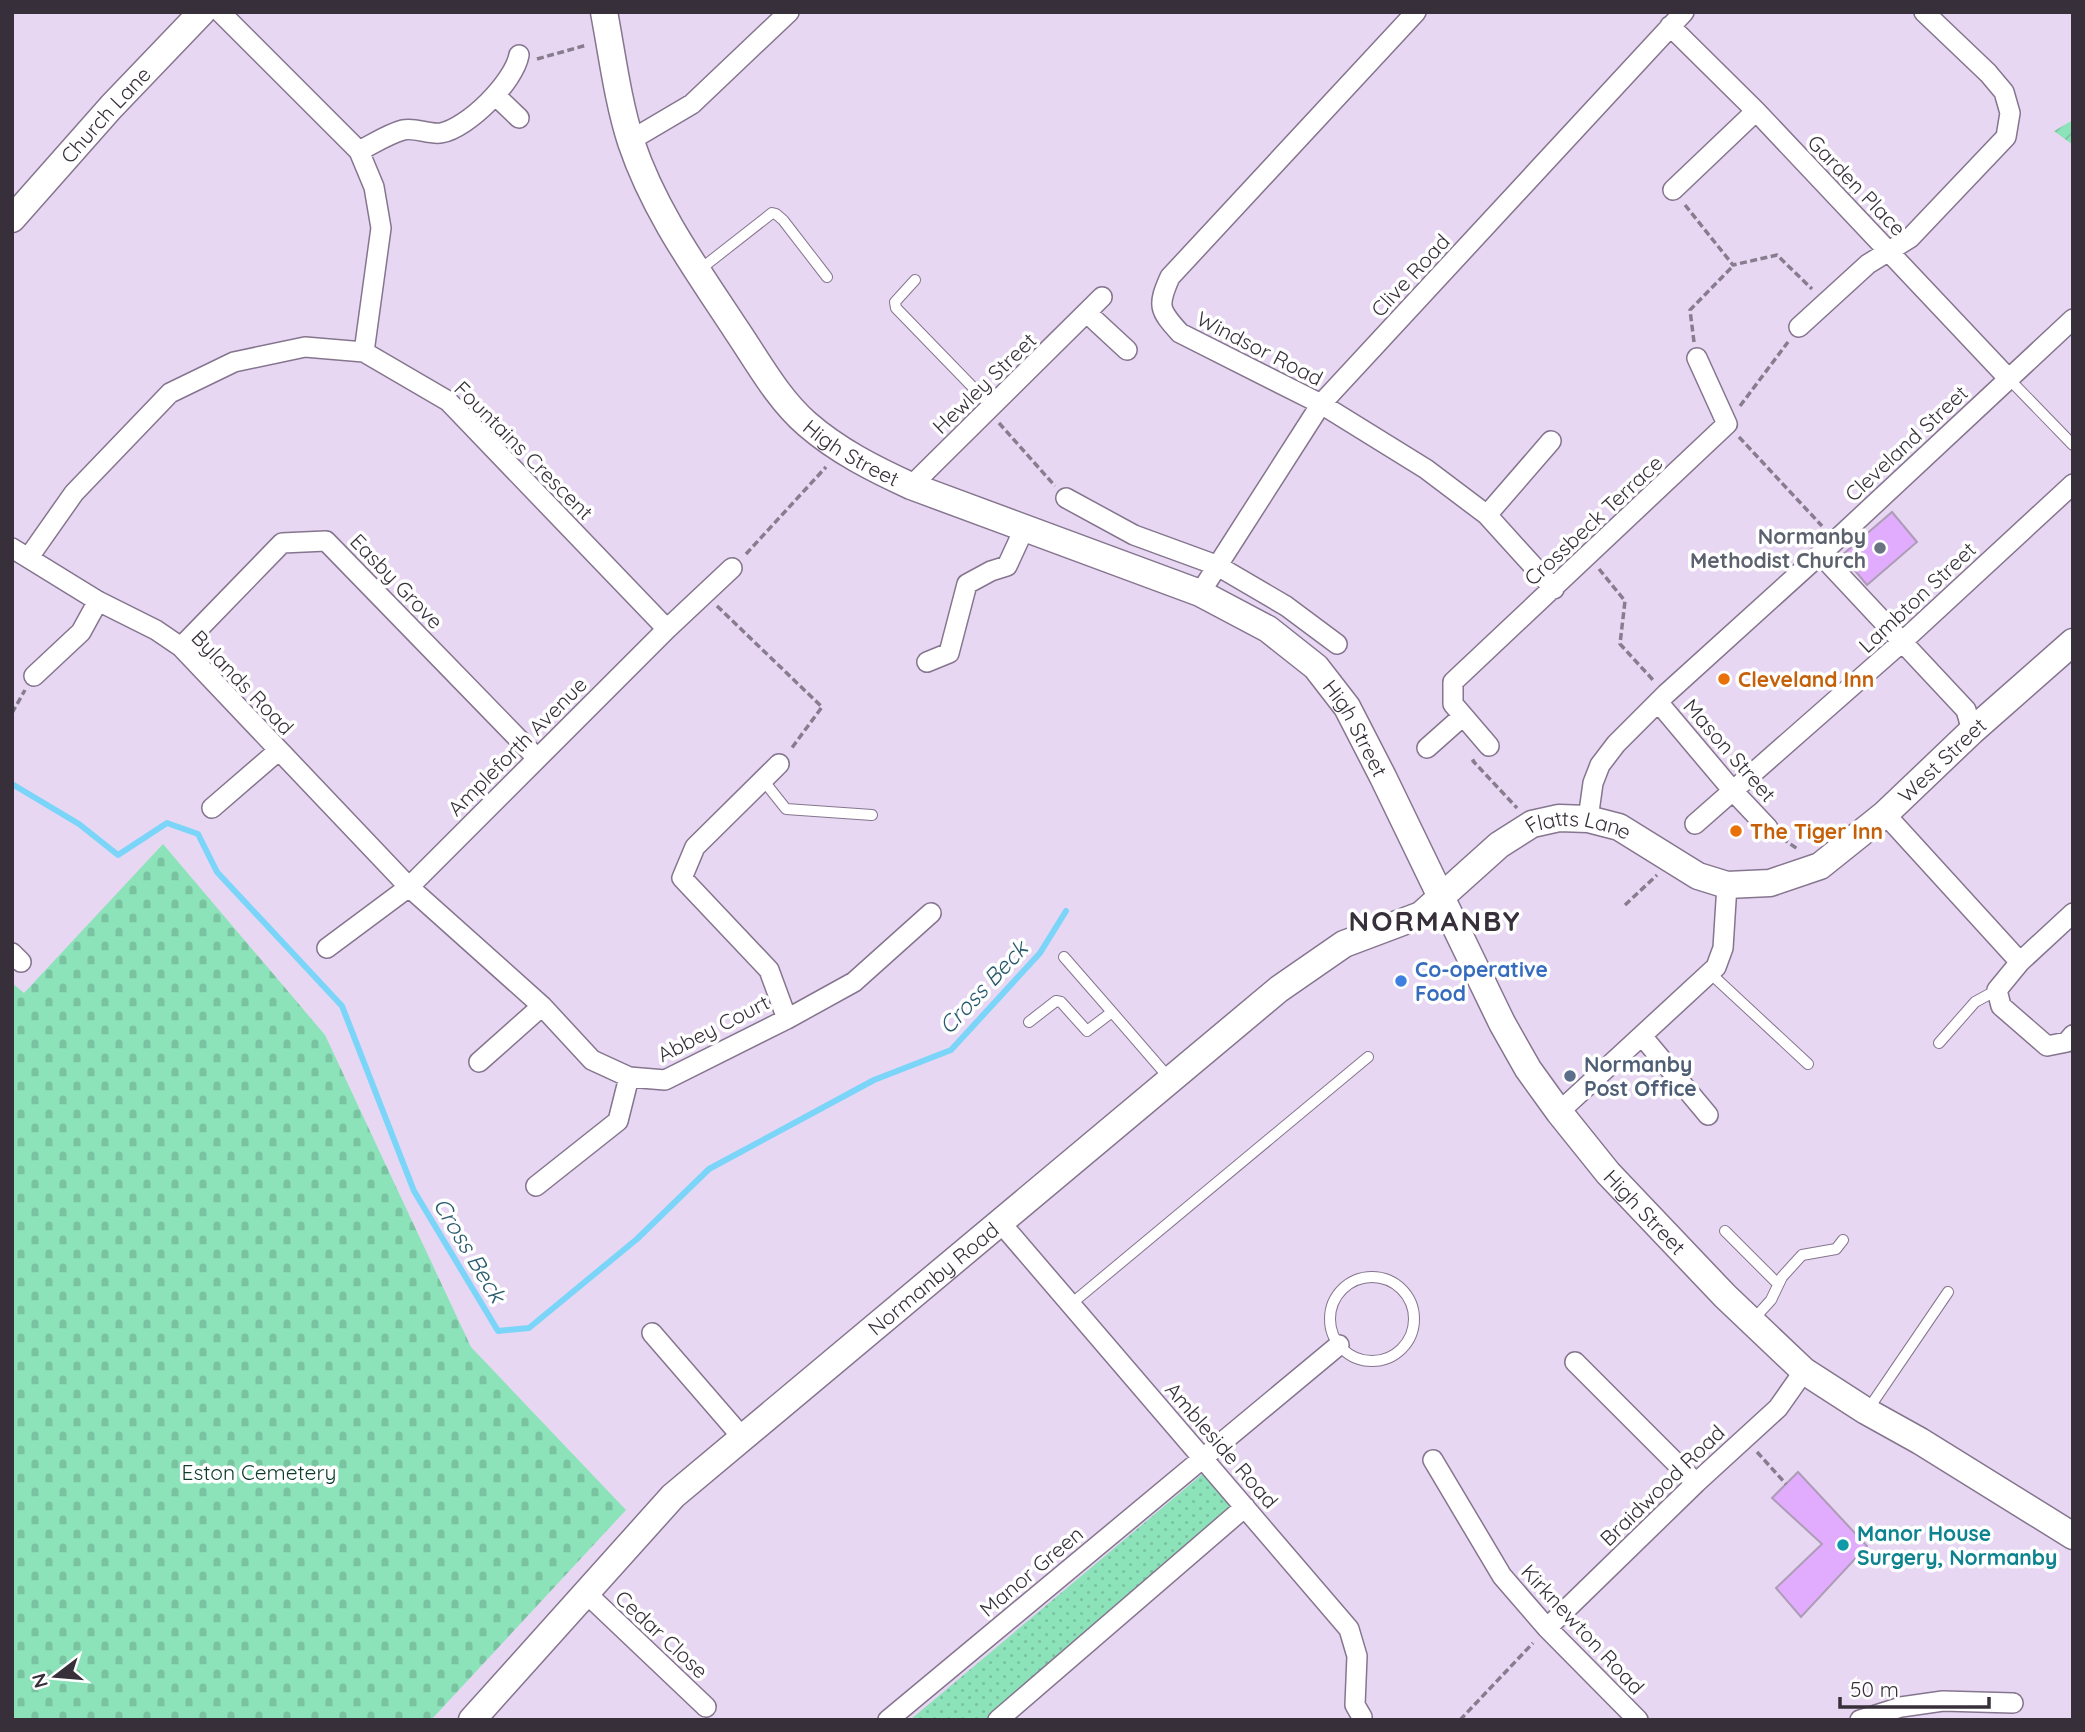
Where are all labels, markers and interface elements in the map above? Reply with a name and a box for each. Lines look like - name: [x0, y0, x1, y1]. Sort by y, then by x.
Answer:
- street label: Church Lane: [55, 61, 156, 168]
- street label: Garden Place: [1802, 129, 1912, 241]
- street label: Clive Road: [1365, 228, 1455, 322]
- street label: Windsor Road: [1193, 305, 1327, 391]
- street label: Hewley Street: [927, 327, 1041, 439]
- street label: Fountains Crescent: [449, 375, 599, 525]
- street label: Cleveland Street: [1839, 379, 1973, 507]
- street label: High Street: [798, 413, 903, 492]
- street label: Crossbeck Terrace: [1518, 449, 1668, 591]
- place label: Normanby Methodist Church: [1690, 523, 1866, 573]
- street label: Easby Grove: [345, 528, 449, 634]
- street label: Lambton Street: [1853, 536, 1981, 658]
- marker: Normanby Methodist Church: [1872, 540, 1888, 556]
- street label: Bylands Road: [187, 624, 299, 740]
- place label: Cleveland Inn: [1738, 666, 1874, 692]
- street label: Ampleforth Avenue: [442, 671, 592, 821]
- marker: Cleveland Inn: [1716, 671, 1732, 687]
- street label: High Street: [1318, 674, 1394, 781]
- street label: Mason Street: [1678, 693, 1782, 807]
- street label: West Street: [1892, 712, 1991, 808]
- street label: Flatts Lane: [1520, 805, 1637, 845]
- place label: The Tiger Inn: [1750, 818, 1883, 844]
- marker: The Tiger Inn: [1728, 823, 1744, 839]
- district label: NORMANBY: [1349, 903, 1521, 938]
- water label: Cross Beck: [932, 933, 1035, 1040]
- place label: Co-operative Food: [1415, 956, 1548, 1006]
- marker: Co-operative Food: [1393, 973, 1409, 989]
- street label: Abbey Court: [653, 989, 773, 1067]
- place label: Normanby Post Office: [1584, 1051, 1697, 1101]
- marker: Normanby Post Office: [1562, 1068, 1578, 1084]
- street label: High Street: [1598, 1164, 1691, 1260]
- water label: Cross Beck: [427, 1192, 514, 1309]
- street label: Normanby Road: [862, 1216, 1004, 1341]
- street label: Ambleside Road: [1160, 1377, 1284, 1513]
- street label: Braidwood Road: [1594, 1419, 1730, 1551]
- park label: Eston Cemetery: [182, 1459, 336, 1485]
- street label: Manor Green: [974, 1520, 1088, 1622]
- place label: Manor House Surgery, Normanby: [1857, 1520, 2057, 1570]
- marker: Manor House Surgery, Normanby: [1835, 1537, 1851, 1553]
- street label: Kirknewton Road: [1516, 1559, 1650, 1699]
- street label: Cedar Close: [610, 1584, 714, 1684]
- north arrow: [21, 1641, 91, 1711]
- scale bar: [1840, 1666, 1989, 1710]
- text: N: [26, 1671, 53, 1691]
- text: 50 m: [1850, 1676, 1899, 1702]

